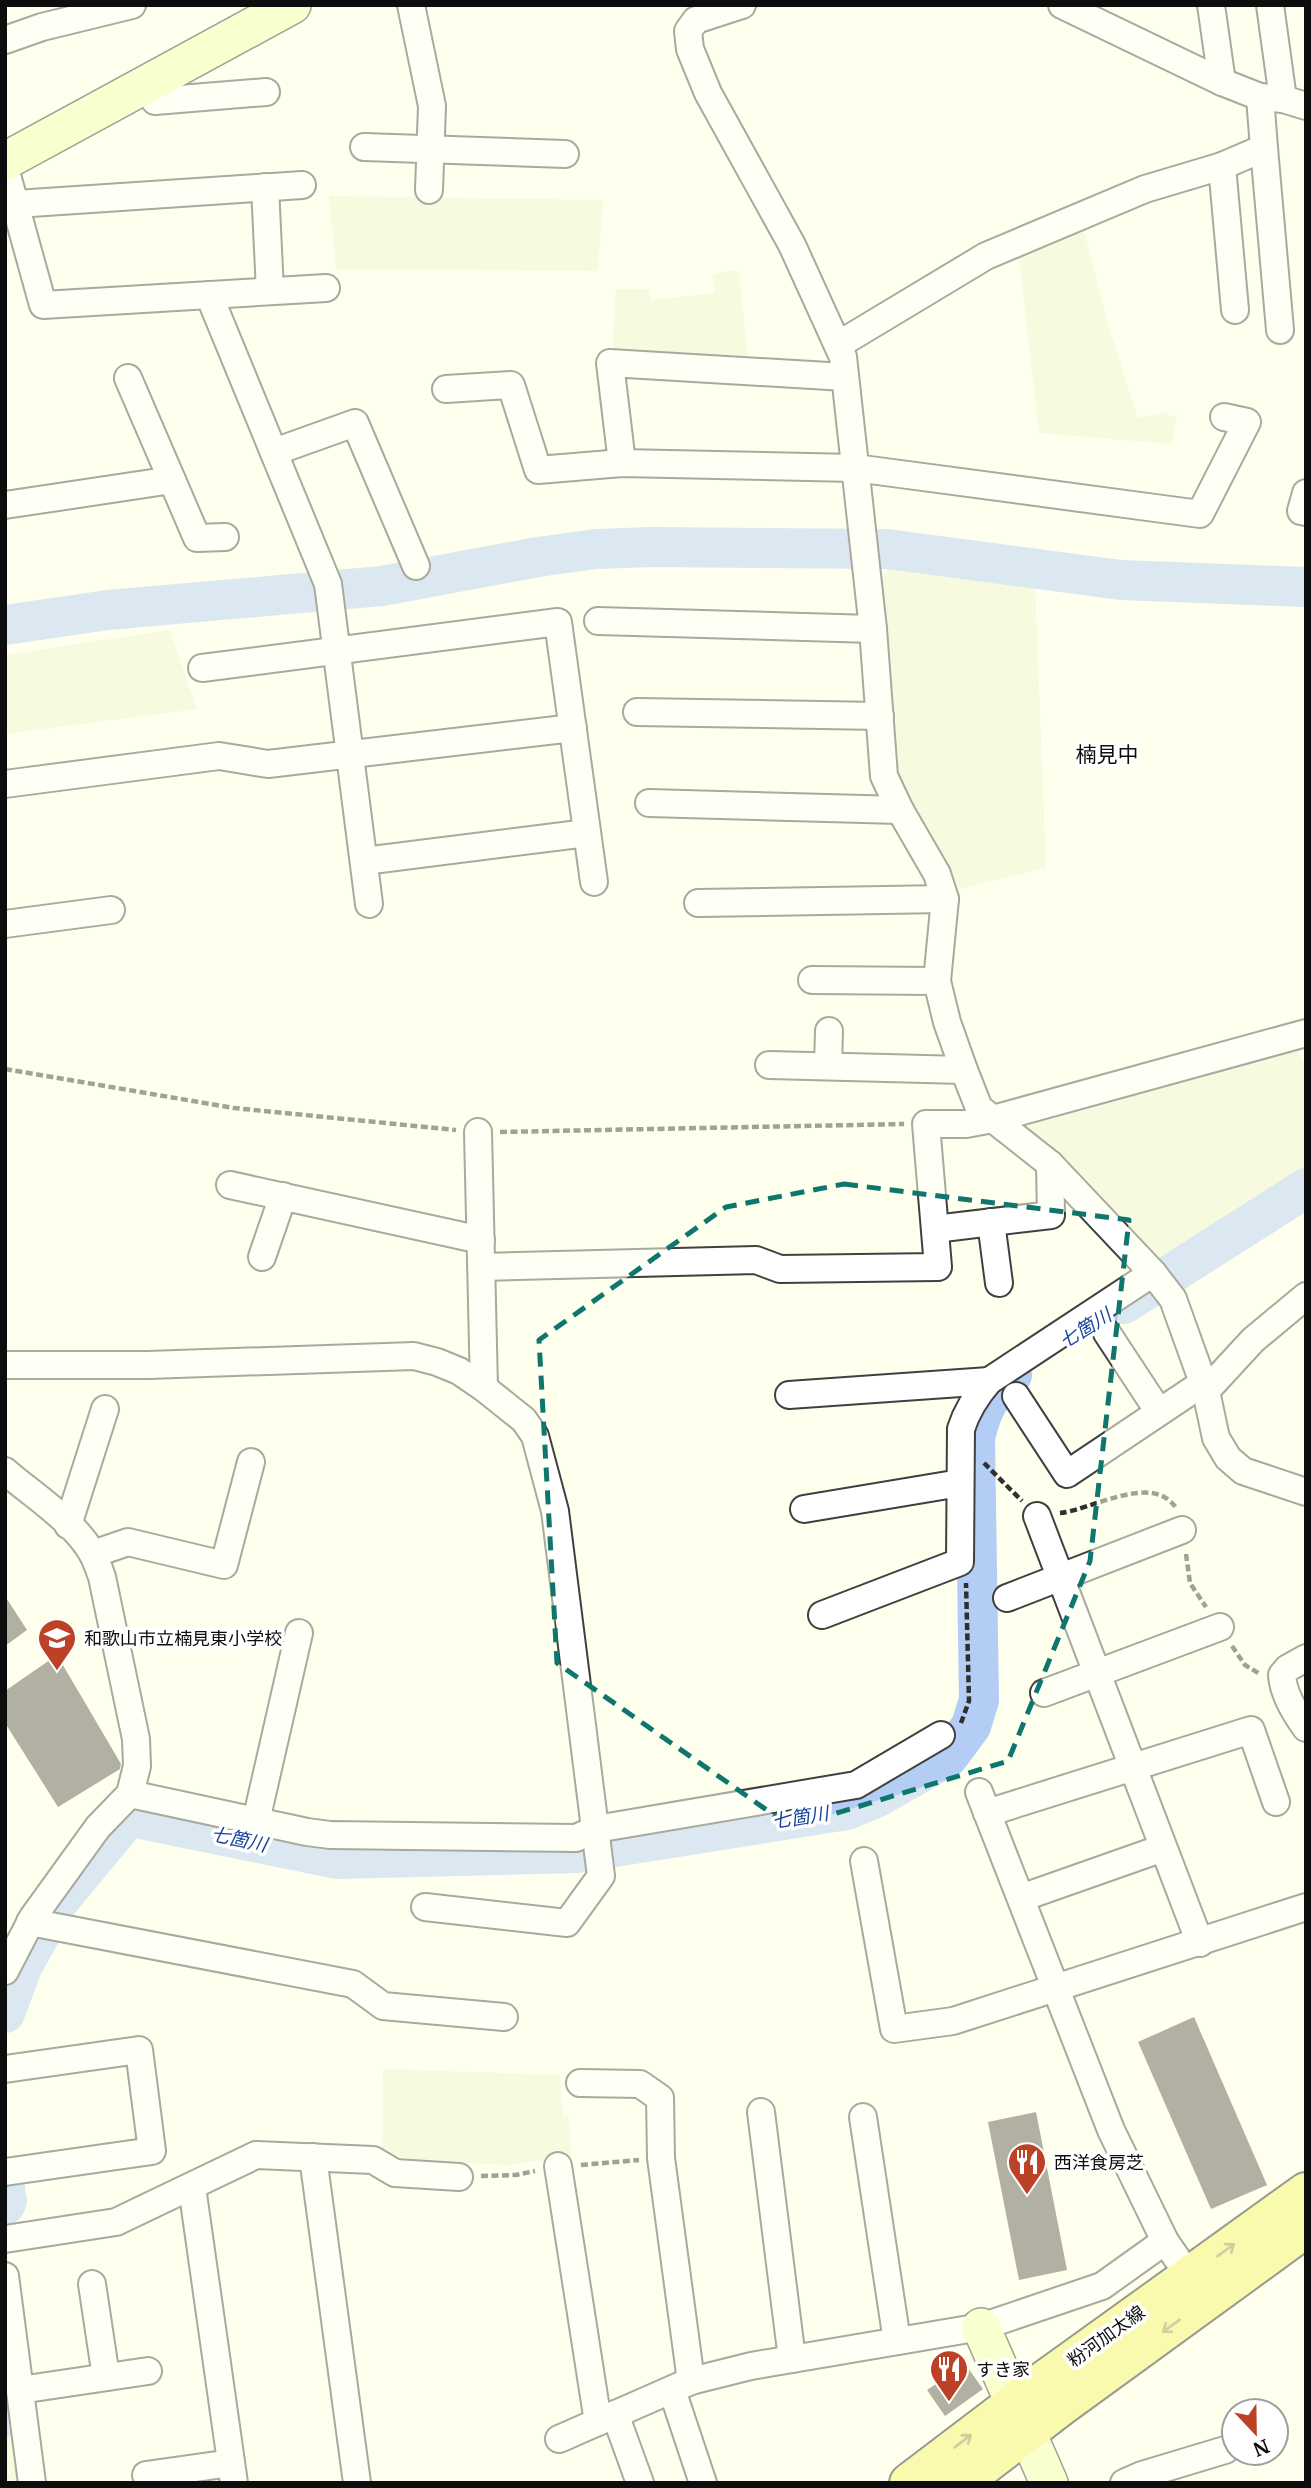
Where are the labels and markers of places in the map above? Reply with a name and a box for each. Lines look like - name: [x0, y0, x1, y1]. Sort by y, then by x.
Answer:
- school or university icon: 和歌山市立楠見東小学校: [36, 1617, 78, 1672]
- place label: 和歌山市立楠見東小学校: [84, 1627, 282, 1650]
- restaurant icon: 西洋食房芝: [1006, 2141, 1048, 2196]
- place label: 西洋食房芝: [1054, 2151, 1144, 2174]
- restaurant icon: すき家: [928, 2348, 970, 2403]
- place label: すき家: [976, 2358, 1030, 2381]

